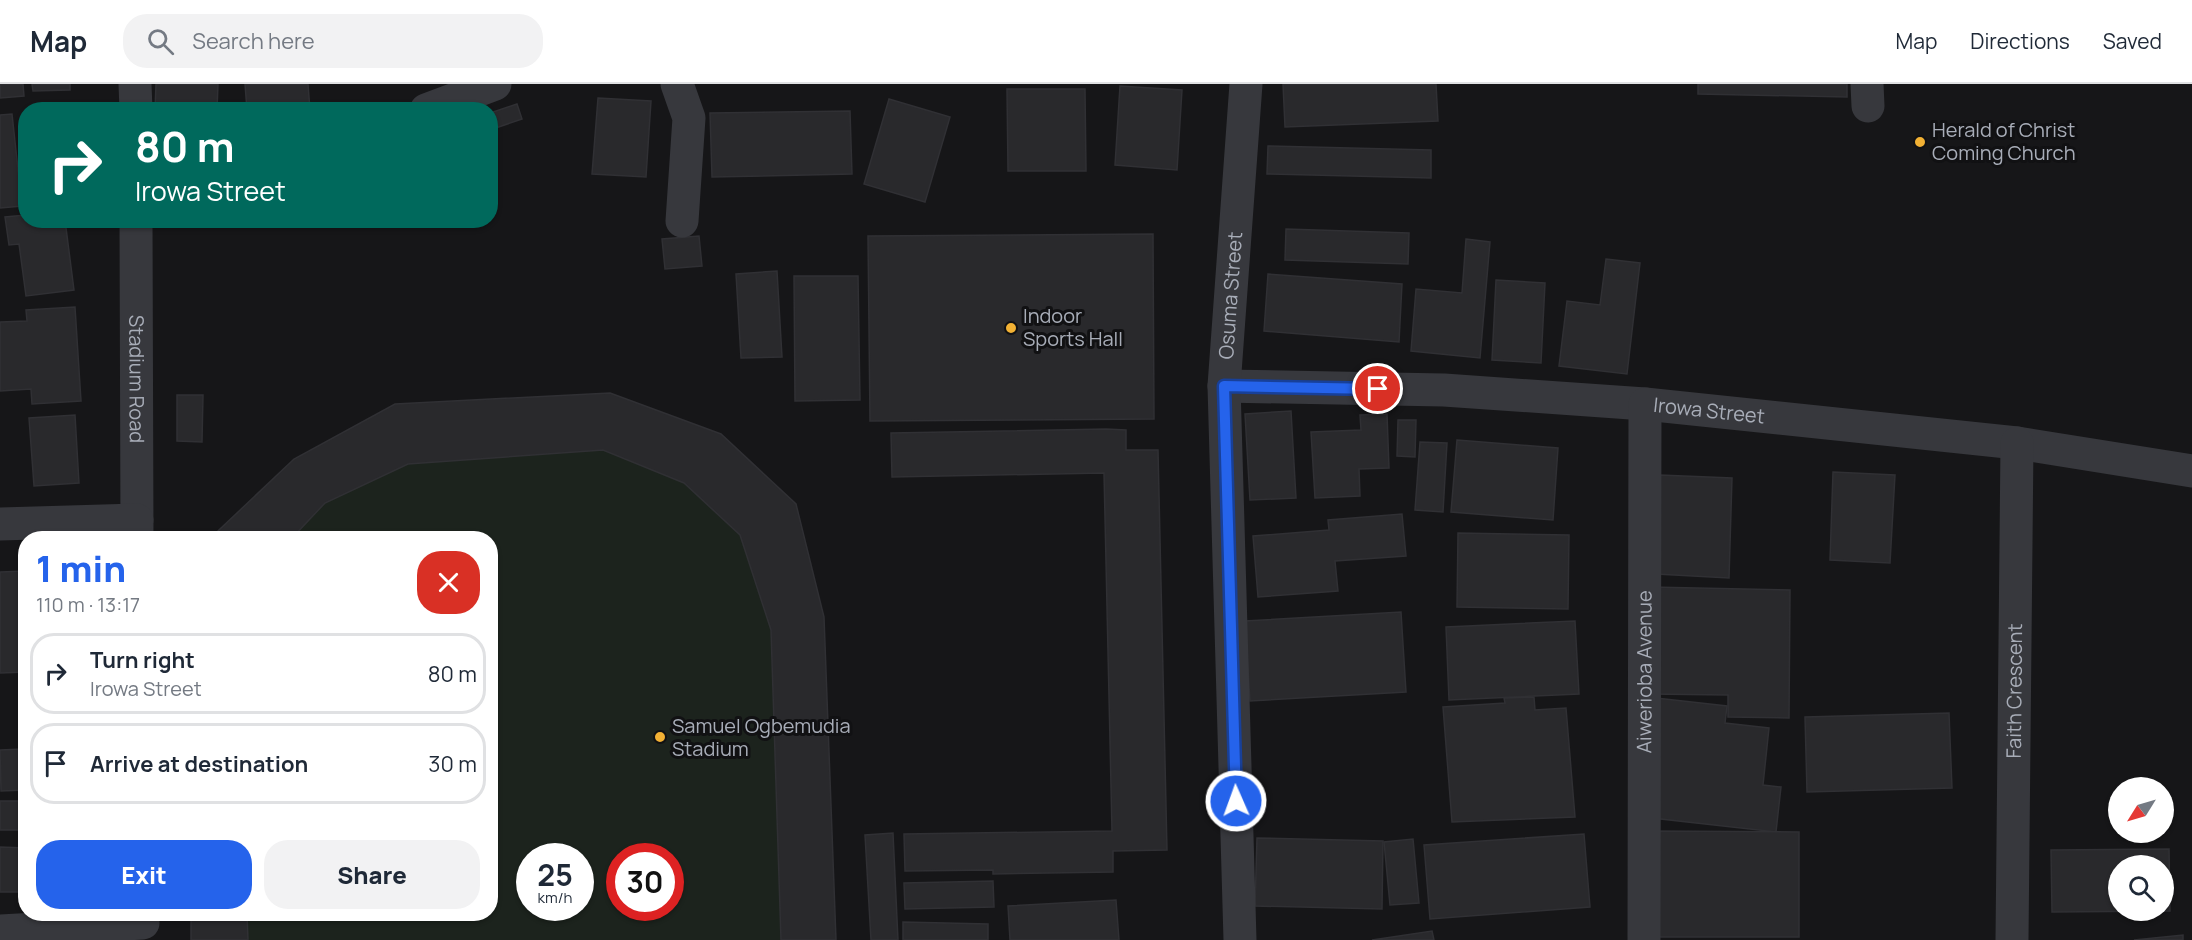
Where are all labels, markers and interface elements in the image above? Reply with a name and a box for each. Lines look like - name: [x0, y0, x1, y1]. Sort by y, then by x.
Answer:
- search box: [123, 14, 543, 68]
- text: Map: [30, 22, 87, 60]
- icon: search: [144, 25, 177, 58]
- text: Search here: [192, 26, 315, 56]
- text: Map: [1896, 27, 1937, 55]
- text: Directions: [1970, 27, 2070, 55]
- text: Saved: [2103, 27, 2162, 55]
- place label: Herald of Christ Coming Church: [1932, 116, 2076, 166]
- text: 80 m: [135, 117, 235, 175]
- icon: right: [36, 126, 114, 204]
- marker: Herald of Christ Coming Church: [1913, 135, 1927, 149]
- text: Irowa Street: [135, 172, 286, 209]
- street label: Osuma Street: [1212, 231, 1248, 360]
- place label: Indoor Sports Hall: [1023, 302, 1123, 352]
- street label: Stadium Road: [123, 315, 151, 443]
- marker: Indoor Sports Hall: [1004, 321, 1018, 335]
- pin: [1352, 363, 1403, 414]
- icon: arrive: [1361, 372, 1394, 405]
- street label: Irowa Street: [1652, 391, 1766, 429]
- text: 1 min: [36, 544, 126, 593]
- button: close: [417, 551, 480, 614]
- street label: Aiwerioba Avenue: [1630, 590, 1658, 754]
- text: 110 m · 13:17: [36, 591, 140, 618]
- street label: Faith Crescent: [2000, 623, 2028, 759]
- text: Turn right: [90, 645, 195, 675]
- icon: right: [39, 657, 72, 690]
- text: 80 m: [428, 659, 477, 689]
- text: Irowa Street: [90, 675, 202, 702]
- place label: Samuel Ogbemudia Stadium: [672, 712, 851, 762]
- marker: Samuel Ogbemudia Stadium: [653, 730, 667, 744]
- icon: arrive: [39, 747, 72, 780]
- text: Arrive at destination: [90, 749, 308, 779]
- text: 30 m: [428, 749, 477, 779]
- position arrow: [1204, 769, 1268, 833]
- north arrow: [2108, 777, 2174, 843]
- map controls: [2108, 777, 2174, 921]
- button: Exit: [36, 840, 252, 909]
- button: Share: [264, 840, 480, 909]
- speed limit sign: 30: [606, 843, 684, 921]
- text: 25: [537, 854, 573, 895]
- button: search: [2108, 855, 2174, 921]
- text: km/h: [538, 887, 572, 908]

